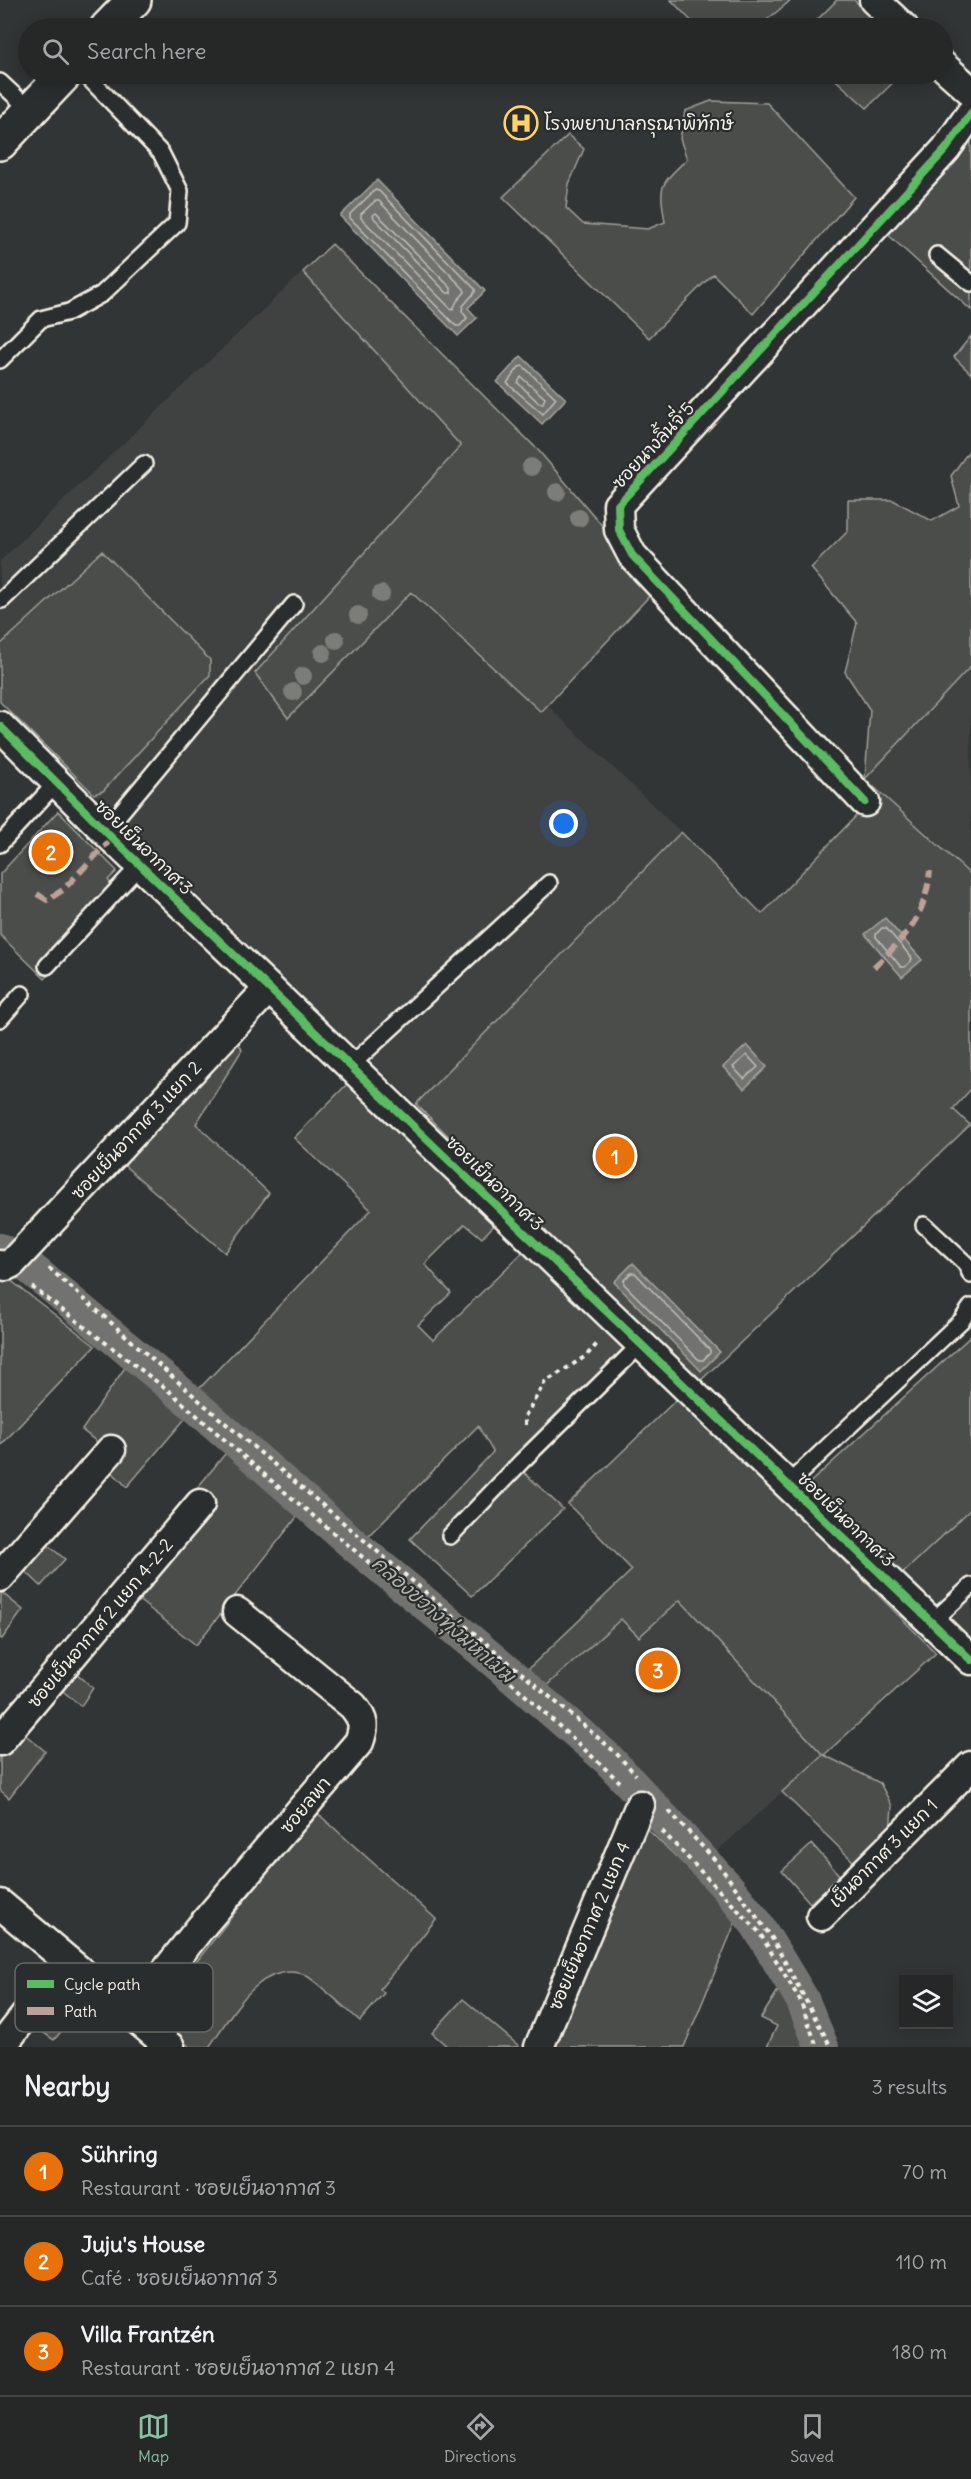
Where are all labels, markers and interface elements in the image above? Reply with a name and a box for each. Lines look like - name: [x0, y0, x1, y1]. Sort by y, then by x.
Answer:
- search box: [18, 18, 953, 84]
- icon: search: [39, 35, 72, 68]
- text: Search here: [87, 37, 206, 65]
- hospital icon: โรงพยาบาลกรุณาพิทักษ์: [503, 105, 539, 141]
- place label: โรงพยาบาลกรุณาพิทักษ์: [544, 111, 734, 138]
- street label: ซอยนางลิ้นจี่ 5: [603, 393, 699, 493]
- street label: ซอยเย็นอากาศ 3: [90, 794, 199, 900]
- your location: [549, 809, 578, 838]
- pin: 2: [32, 830, 70, 874]
- street label: ซอยเย็นอากาศ 3 แยก 2: [65, 1055, 206, 1204]
- street label: ซอยเย็นอากาศ 3: [441, 1130, 550, 1236]
- pin: 1: [596, 1134, 634, 1178]
- street label: ซอยเย็นอากาศ 3: [792, 1466, 901, 1572]
- street label: ซอยเย็นอากาศ 2 แยก 4-2-2: [22, 1533, 178, 1713]
- water label: คลองขวางทุ่งมหาเมฆ: [366, 1550, 522, 1691]
- pin: 3: [638, 1648, 678, 1692]
- street label: ซอยลพา: [275, 1772, 335, 1838]
- street label: เย็นอากาศ 3 แยก 1: [823, 1793, 942, 1912]
- street label: ซอยเย็นอากาศ 2 แยก 4: [542, 1838, 635, 2014]
- legend: [15, 1963, 213, 2032]
- text: Cycle path: [64, 1974, 140, 1994]
- map controls: [899, 1975, 953, 2029]
- button: layers: [899, 1975, 953, 2029]
- text: Path: [64, 2001, 97, 2021]
- text: Nearby: [24, 2070, 110, 2103]
- text: 3 results: [871, 2074, 947, 2099]
- text: Sühring: [81, 2140, 158, 2168]
- text: 1: [40, 2159, 47, 2184]
- text: 70 m: [902, 2159, 947, 2184]
- text: Restaurant · ซอยเย็นอากาศ 3: [81, 2175, 336, 2200]
- text: Juju's House: [81, 2230, 205, 2258]
- text: 2: [38, 2249, 49, 2274]
- text: 110 m: [896, 2249, 947, 2274]
- text: Café · ซอยเย็นอากาศ 3: [81, 2265, 278, 2290]
- text: Villa Frantzén: [81, 2320, 215, 2348]
- text: 3: [38, 2339, 49, 2364]
- text: 180 m: [892, 2339, 947, 2364]
- text: Restaurant · ซอยเย็นอากาศ 2 แยก 4: [81, 2355, 395, 2380]
- tab: Map: [137, 2410, 170, 2466]
- tab: Directions: [444, 2410, 516, 2466]
- tab: Saved: [790, 2410, 834, 2466]

